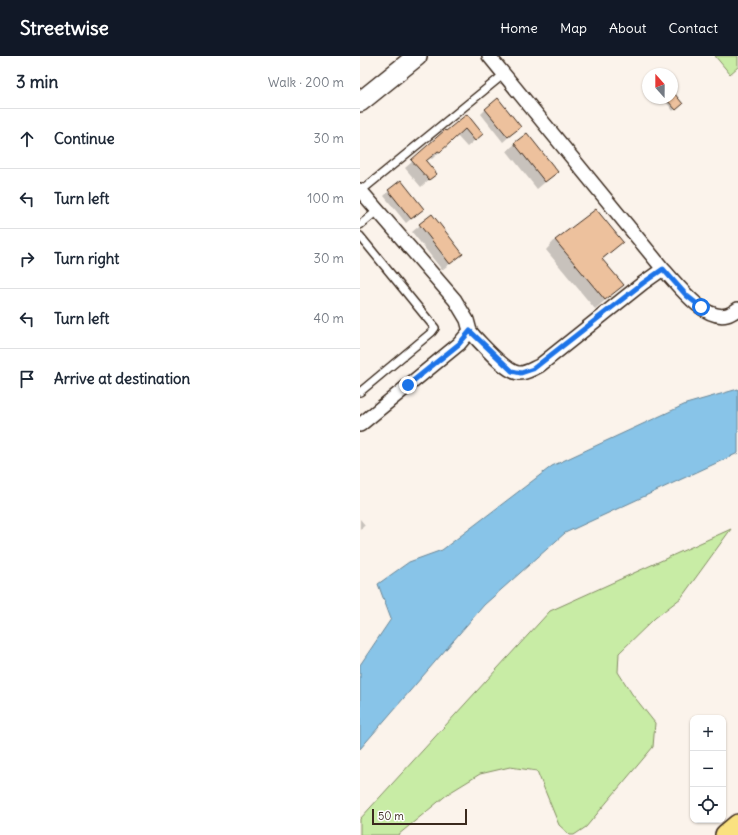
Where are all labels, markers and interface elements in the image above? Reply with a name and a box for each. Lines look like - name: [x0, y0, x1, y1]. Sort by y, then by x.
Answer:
- text: Streetwise: [20, 16, 109, 40]
- text: Home: [500, 19, 538, 37]
- text: Map: [560, 19, 587, 37]
- text: About: [609, 19, 647, 37]
- text: Contact: [669, 19, 718, 37]
- north arrow: [642, 68, 678, 104]
- text: 3 min: [16, 71, 58, 93]
- text: Walk · 200 m: [268, 74, 344, 91]
- icon: ahead: [16, 128, 38, 150]
- text: Continue: [54, 129, 115, 148]
- text: 30 m: [314, 130, 344, 147]
- icon: left: [16, 188, 38, 210]
- text: Turn left: [54, 189, 109, 208]
- text: 100 m: [307, 190, 344, 207]
- icon: right: [16, 248, 38, 270]
- text: Turn right: [54, 249, 119, 268]
- text: 30 m: [314, 250, 344, 267]
- route start: [692, 298, 710, 316]
- icon: left: [16, 308, 38, 330]
- text: Turn left: [54, 309, 109, 328]
- text: 40 m: [313, 310, 344, 327]
- icon: arrive: [16, 368, 38, 390]
- text: Arrive at destination: [54, 369, 190, 388]
- route end: [399, 376, 417, 394]
- map controls: [690, 715, 726, 823]
- button: +: [690, 715, 726, 751]
- button: −: [690, 751, 726, 787]
- button: locate: [690, 787, 726, 823]
- scale bar: [372, 807, 467, 826]
- text: 50 m: [378, 809, 404, 823]

